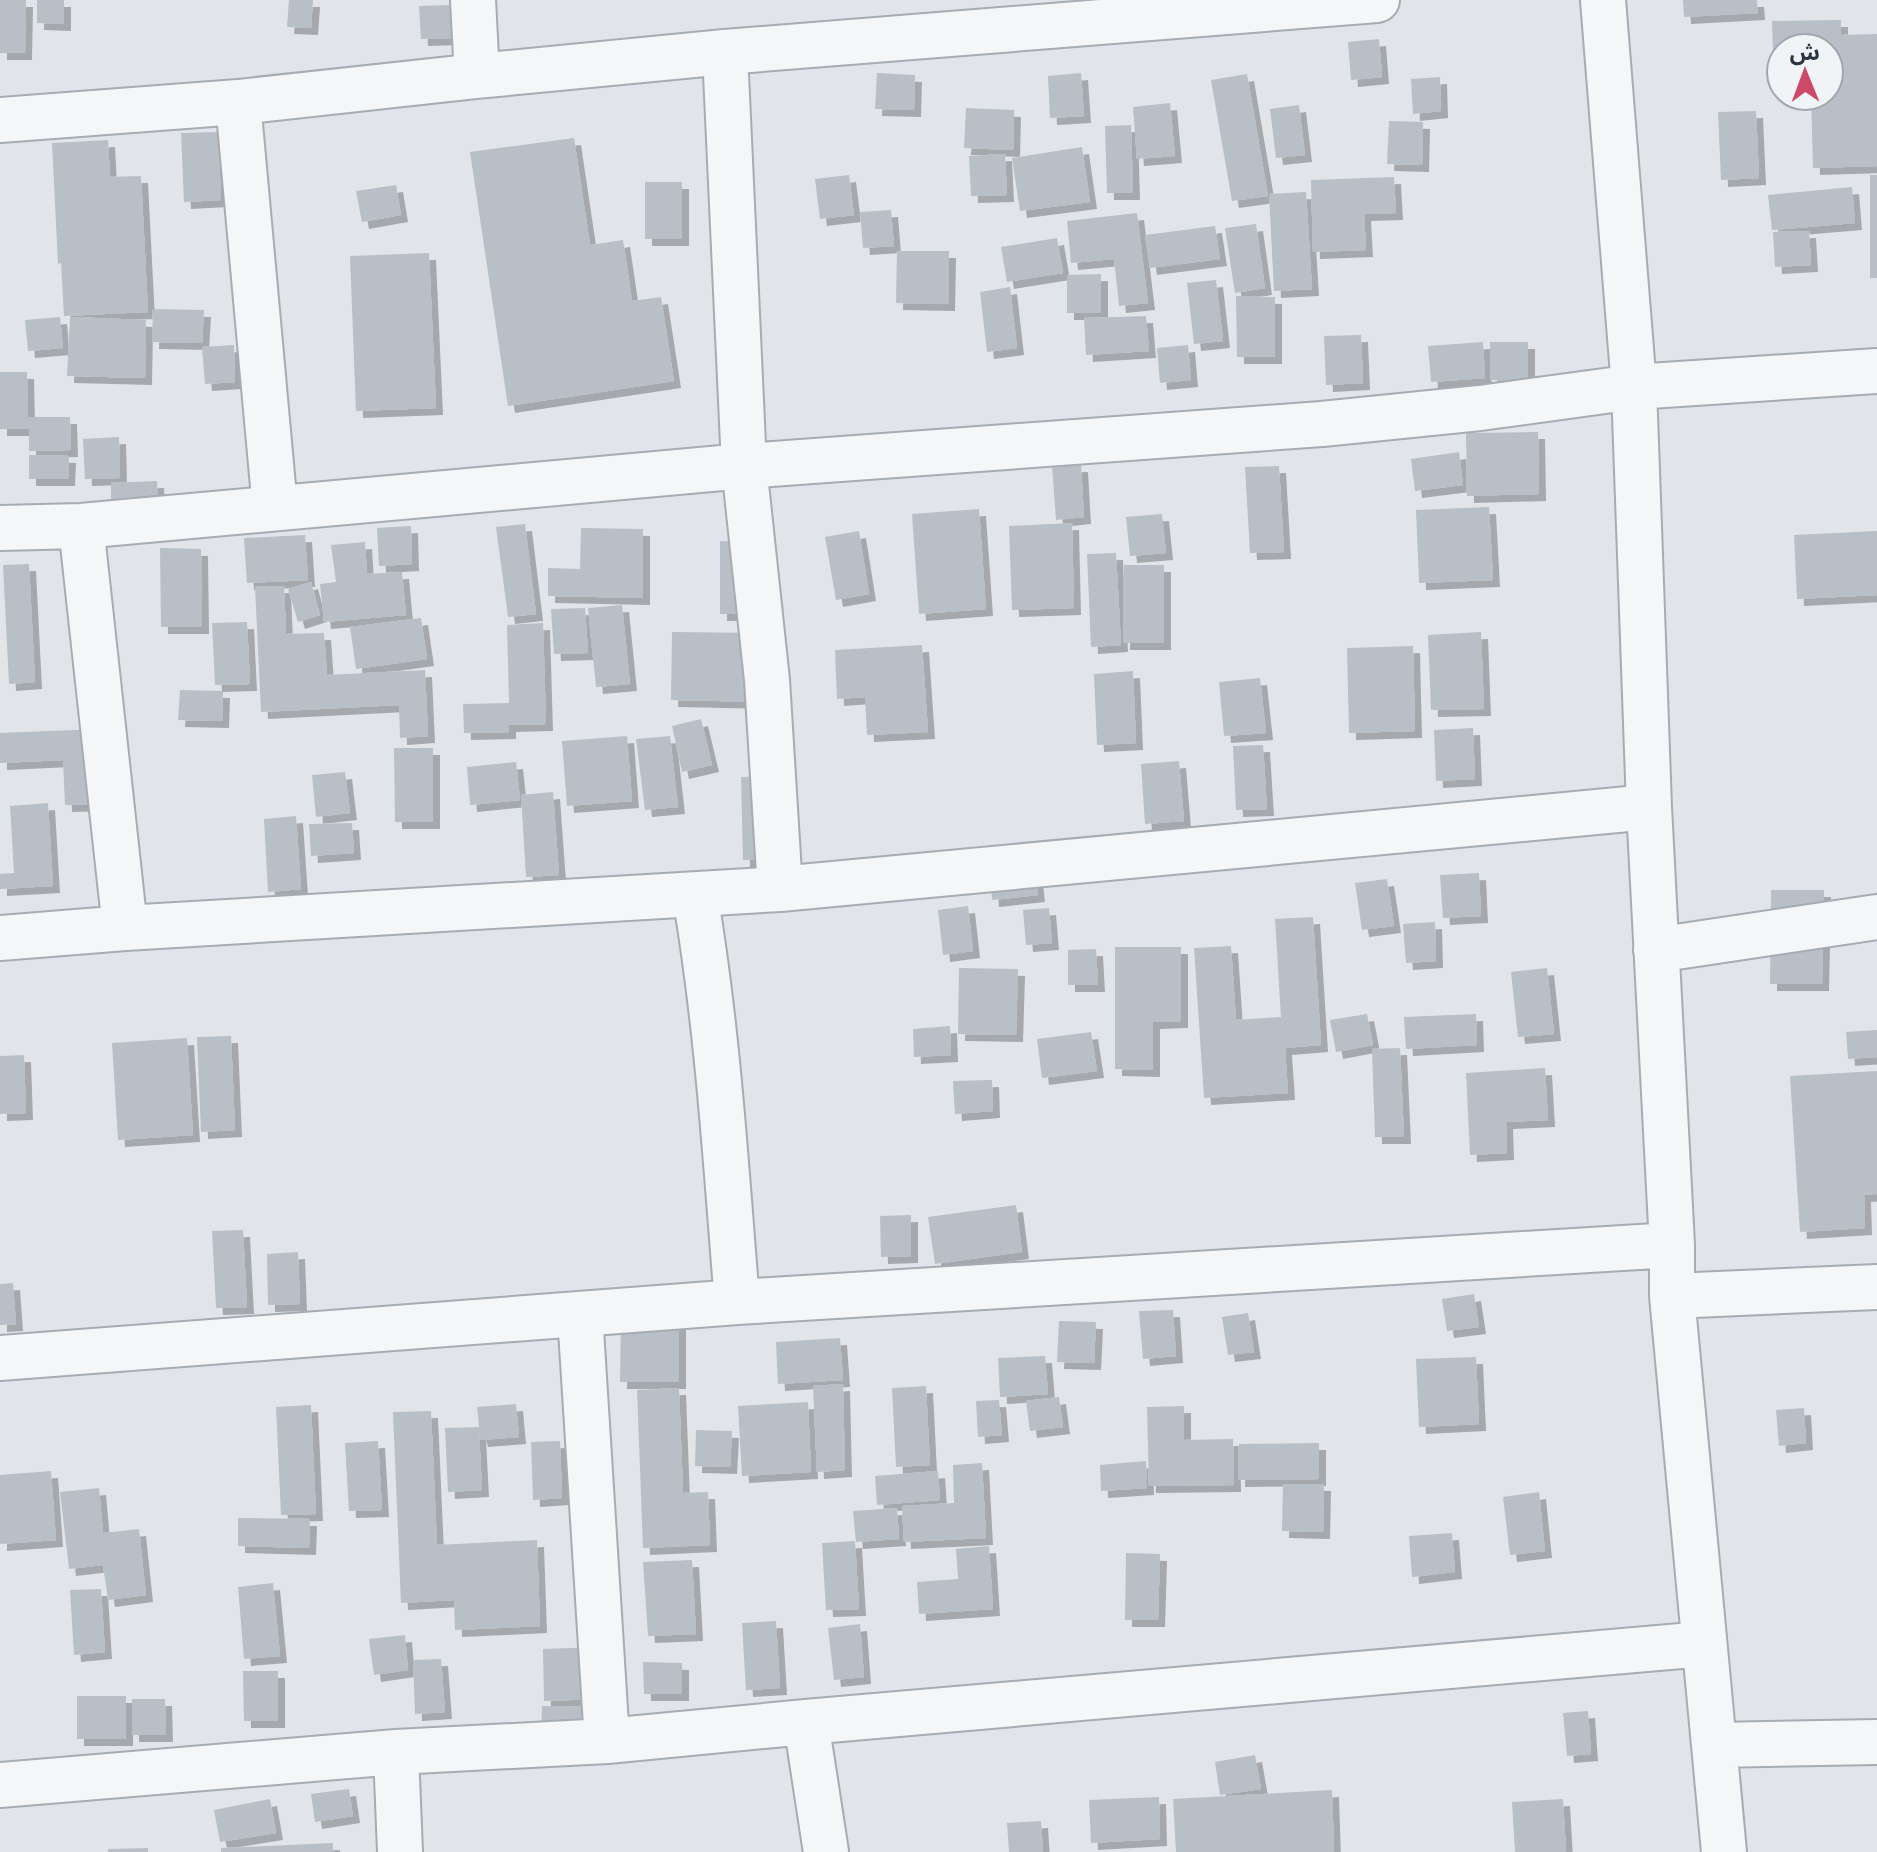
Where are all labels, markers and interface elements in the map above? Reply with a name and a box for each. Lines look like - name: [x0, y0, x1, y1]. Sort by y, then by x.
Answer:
- north arrow: [1765, 32, 1845, 112]
- text: ش: [1789, 38, 1820, 66]

